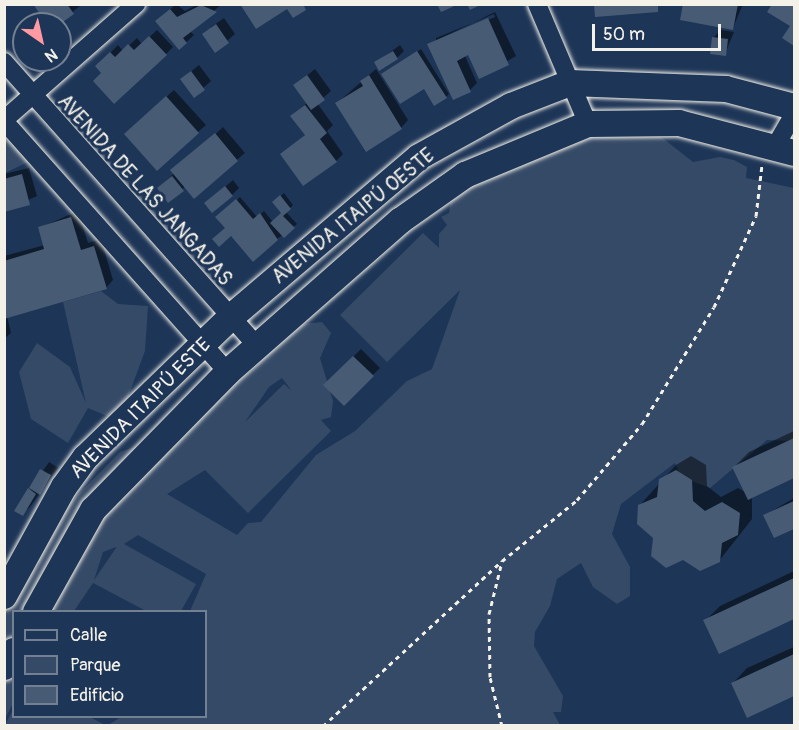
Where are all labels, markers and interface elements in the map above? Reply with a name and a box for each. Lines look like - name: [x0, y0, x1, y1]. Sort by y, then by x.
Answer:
- north arrow: [12, 12, 72, 72]
- scale bar: [595, 12, 724, 50]
- text: 50 m: [603, 23, 645, 46]
- text: N: [41, 44, 61, 67]
- street label: AVENIDA DE LAS JANGADAS: [53, 89, 237, 291]
- street label: AVENIDA ITAIPÚ OESTE: [267, 143, 439, 289]
- street label: AVENIDA ITAIPÚ ESTE: [65, 333, 215, 483]
- legend: [12, 610, 207, 718]
- text: Calle: [70, 624, 107, 647]
- text: Parque: [70, 654, 120, 677]
- text: Edificio: [70, 684, 124, 707]

